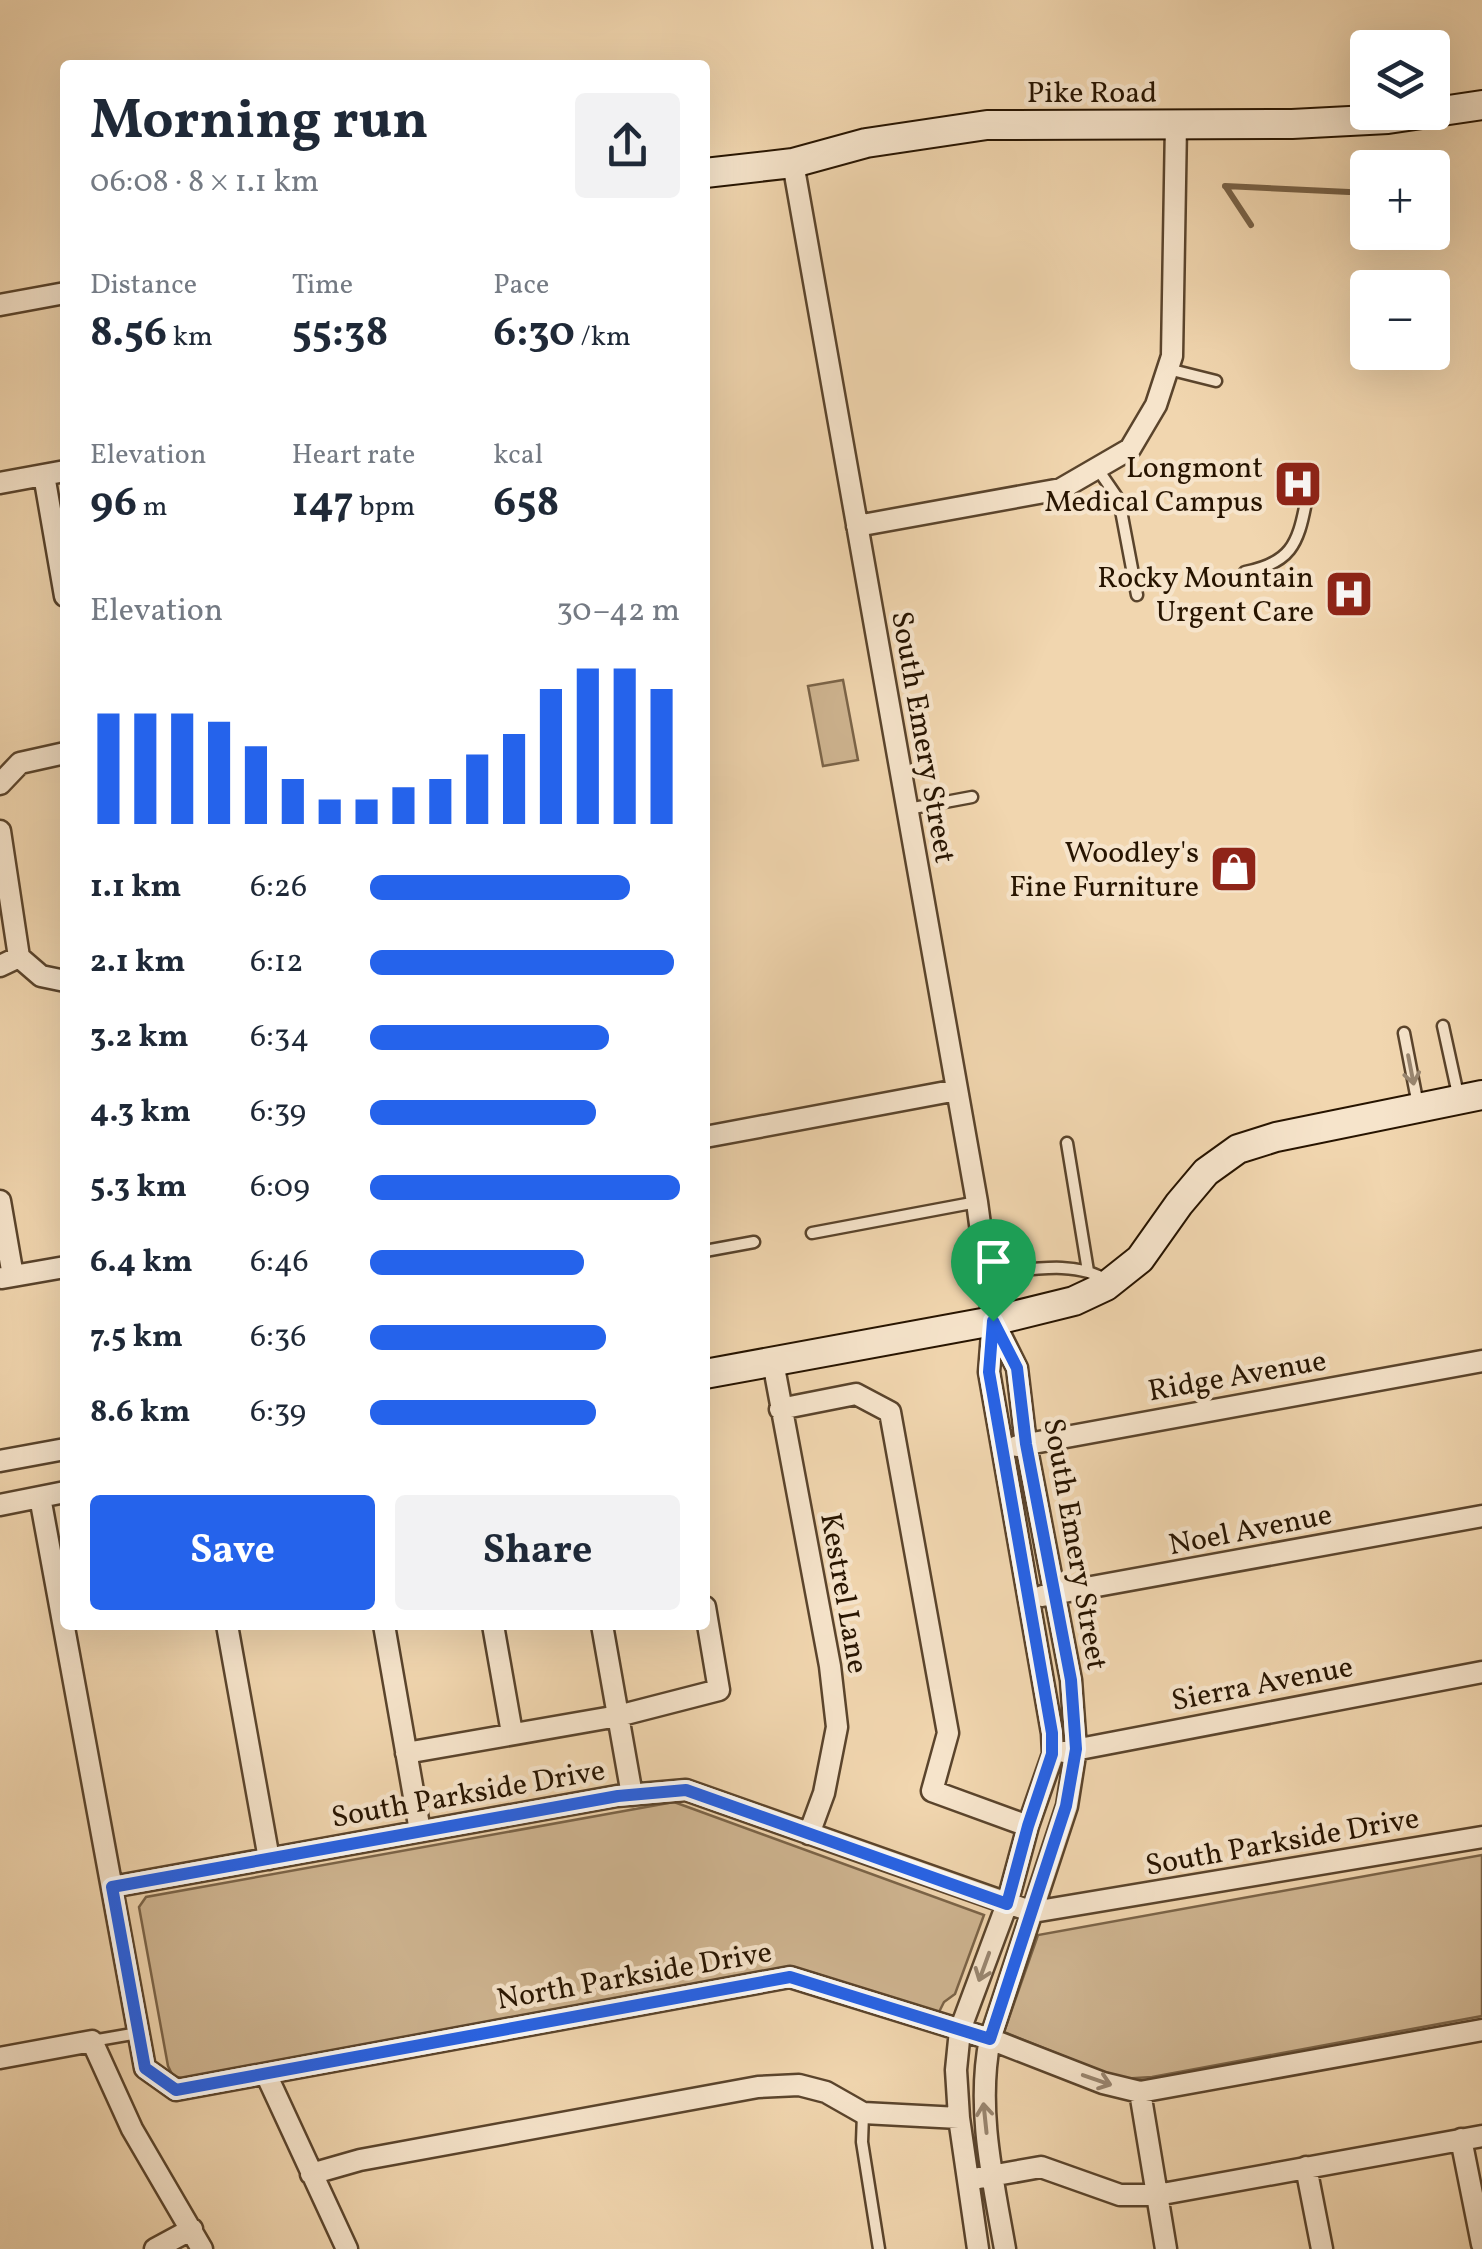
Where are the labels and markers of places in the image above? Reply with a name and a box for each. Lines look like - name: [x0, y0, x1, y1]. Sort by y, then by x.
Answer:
- place label: Longmont Medical Campus: [1044, 448, 1263, 524]
- hospital icon: Longmont Medical Campus: [1272, 458, 1324, 510]
- place label: Rocky Mountain Urgent Care: [1097, 558, 1314, 634]
- hospital icon: Rocky Mountain Urgent Care: [1323, 568, 1375, 620]
- place label: Woodley's Fine Furniture: [1009, 833, 1199, 909]
- shop icon: Woodley's Fine Furniture: [1208, 843, 1260, 895]
- pin: [951, 1219, 1036, 1322]

